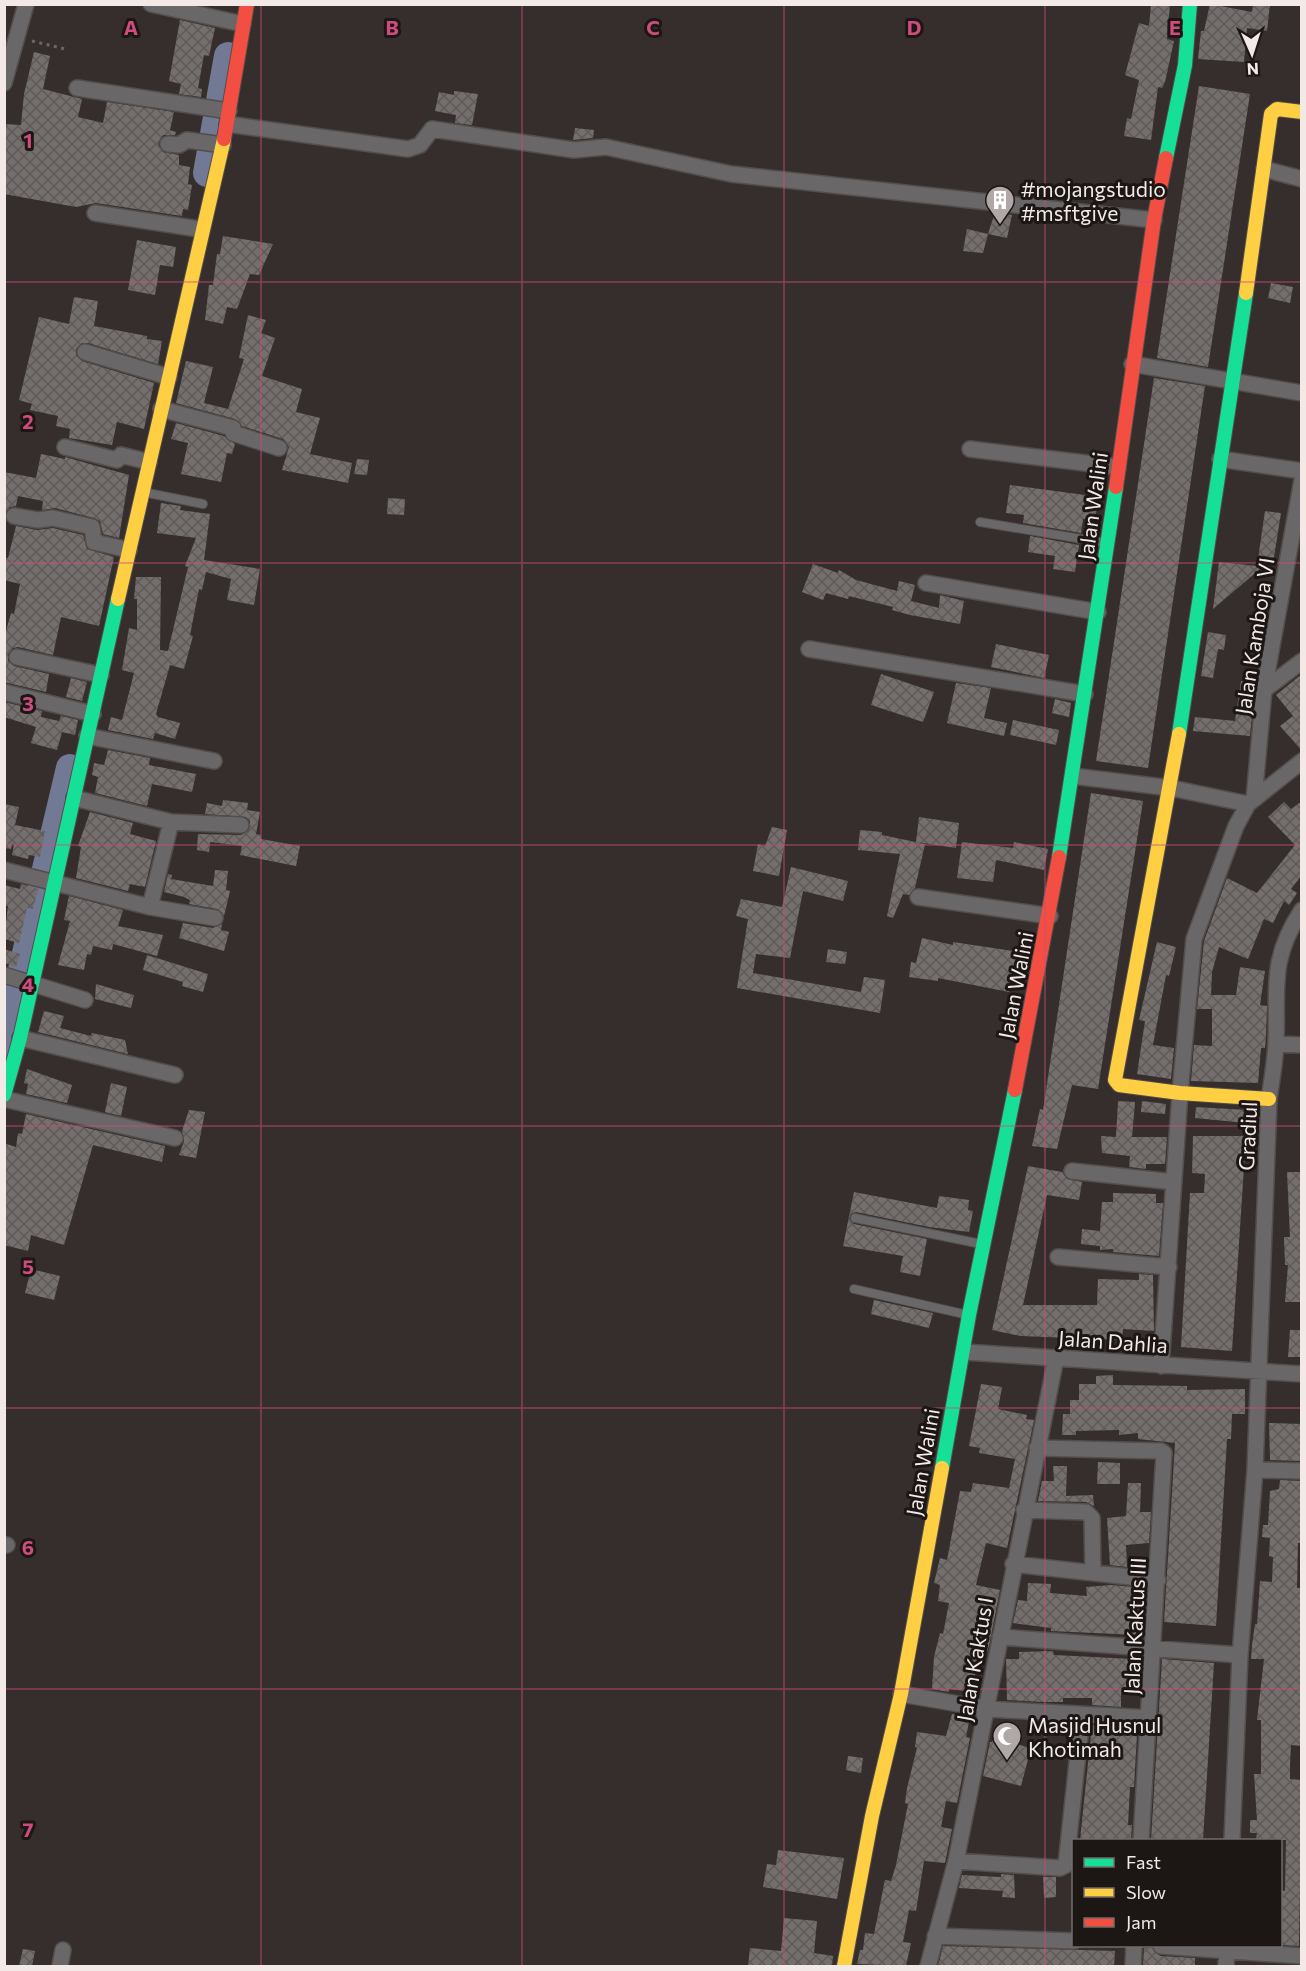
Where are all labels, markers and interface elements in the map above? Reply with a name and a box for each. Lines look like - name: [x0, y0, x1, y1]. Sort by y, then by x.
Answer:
- text: A: [124, 15, 138, 39]
- text: B: [385, 15, 399, 39]
- text: C: [646, 15, 660, 39]
- text: D: [907, 15, 921, 39]
- text: E: [1169, 15, 1181, 39]
- north arrow: [1222, 24, 1282, 84]
- text: N: [1246, 60, 1259, 79]
- text: 1: [23, 128, 33, 152]
- place label: #mojangstudio #msftgive: [1021, 176, 1166, 225]
- building icon: #mojangstudio #msftgive: [984, 184, 1016, 226]
- text: 2: [22, 409, 34, 433]
- street label: Jalan Walini: [1072, 450, 1112, 562]
- street label: Jalan Kamboja VI: [1229, 556, 1279, 716]
- text: 3: [22, 691, 34, 715]
- street label: Jalan Walini: [992, 929, 1038, 1041]
- text: 4: [22, 972, 34, 996]
- street label: Gradiul: [1233, 1101, 1261, 1171]
- text: 5: [22, 1254, 34, 1278]
- street label: Jalan Dahlia: [1057, 1325, 1169, 1357]
- street label: Jalan Walini: [900, 1406, 944, 1518]
- text: 6: [22, 1535, 34, 1559]
- street label: Jalan Kaktus III: [1118, 1557, 1150, 1695]
- street label: Jalan Kaktus I: [951, 1595, 997, 1723]
- place label: Masjid Husnul Khotimah: [1028, 1712, 1161, 1761]
- mosque icon: Masjid Husnul Khotimah: [991, 1720, 1023, 1762]
- text: 7: [23, 1817, 34, 1841]
- legend: [1072, 1839, 1282, 1947]
- text: Fast: [1126, 1851, 1161, 1873]
- text: Slow: [1126, 1881, 1166, 1903]
- text: Jam: [1126, 1911, 1156, 1933]

